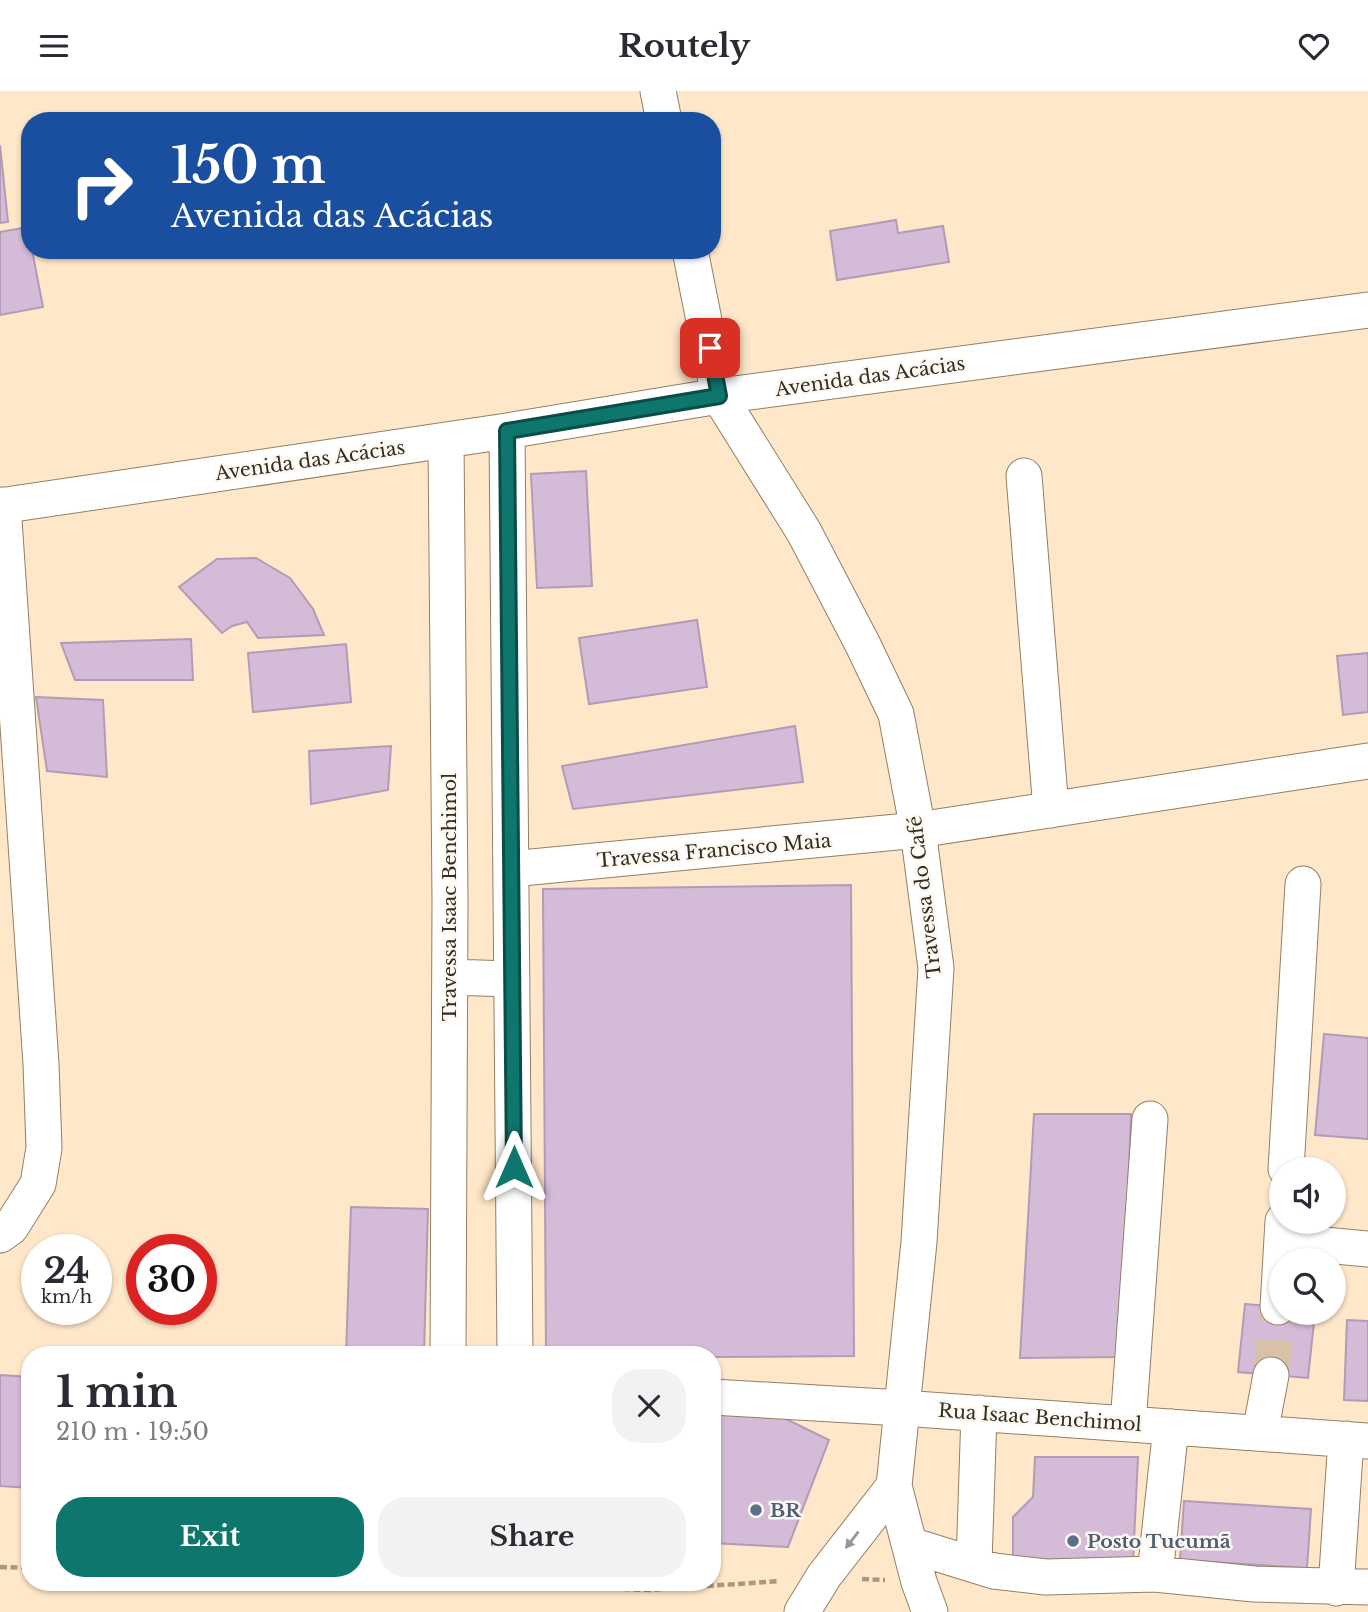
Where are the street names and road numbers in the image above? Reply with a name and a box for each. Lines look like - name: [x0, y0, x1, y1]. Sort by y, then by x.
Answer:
- street label: Avenida das Acácias: [773, 352, 966, 401]
- street label: Avenida das Acácias: [213, 436, 406, 485]
- street label: Travessa Isaac Benchimol: [438, 773, 461, 1021]
- street label: Travessa do Café: [903, 815, 946, 979]
- street label: Travessa Francisco Maia: [596, 829, 833, 872]
- street label: Rua Isaac Benchimol: [937, 1399, 1142, 1436]

